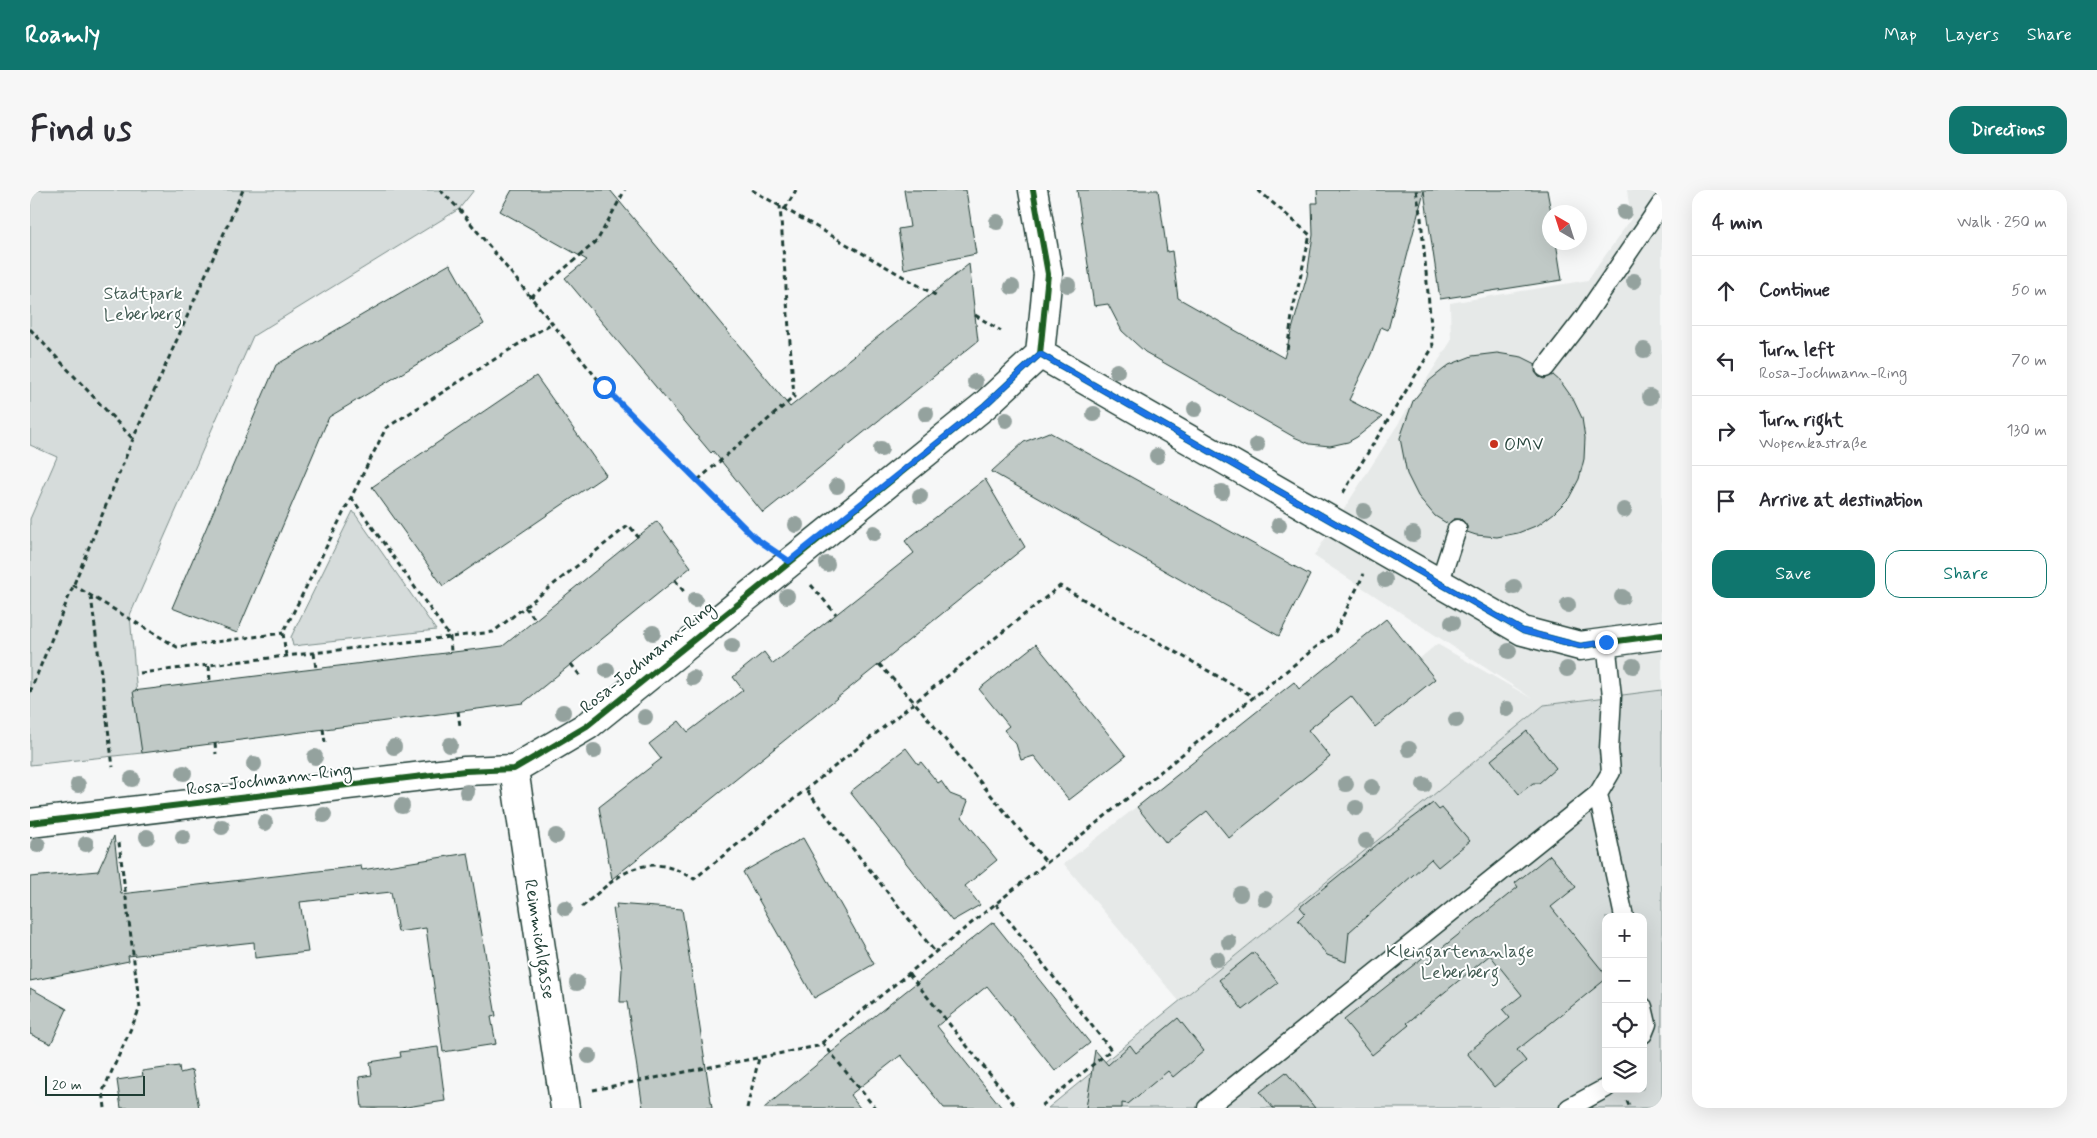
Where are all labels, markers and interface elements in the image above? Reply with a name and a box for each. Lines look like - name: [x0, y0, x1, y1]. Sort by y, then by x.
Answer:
- text: Roamly: [25, 20, 100, 51]
- text: Map: [1884, 23, 1917, 47]
- text: Layers: [1945, 23, 1999, 47]
- text: Share: [2027, 23, 2072, 47]
- button: Directions: [1949, 106, 2067, 154]
- text: Find us: [30, 107, 132, 153]
- north arrow: [1542, 205, 1587, 250]
- text: 4 min: [1712, 209, 1763, 237]
- text: Walk · 250 m: [1957, 212, 2047, 233]
- icon: ahead: [1712, 277, 1740, 305]
- text: Continue: [1759, 278, 1830, 303]
- text: 50 m: [2011, 280, 2047, 301]
- park label: Stadtpark Leberberg: [103, 282, 183, 329]
- text: Turn left: [1759, 338, 1835, 363]
- icon: left: [1712, 347, 1740, 375]
- text: 70 m: [2011, 350, 2047, 371]
- text: Rosa-Jochmann-Ring: [1759, 363, 1907, 384]
- route start: [593, 376, 616, 399]
- text: Turn right: [1759, 408, 1843, 433]
- icon: right: [1712, 417, 1740, 445]
- text: 130 m: [2006, 420, 2047, 441]
- place label: OMV: [1504, 433, 1543, 457]
- text: Wopenkastraße: [1759, 433, 1867, 454]
- marker: OMV: [1488, 438, 1500, 450]
- icon: arrive: [1712, 487, 1740, 515]
- text: Arrive at destination: [1759, 488, 1923, 513]
- button: Save: [1712, 550, 1875, 598]
- button: Share: [1885, 550, 2047, 598]
- street label: Rosa-Jochmann-Ring: [575, 596, 721, 720]
- route end: [1595, 631, 1618, 654]
- street label: Rosa-Jochmann-Ring: [185, 758, 353, 803]
- street label: Reimmichlgasse: [516, 877, 560, 1001]
- map controls: [1602, 913, 1647, 1093]
- button: +: [1602, 913, 1647, 958]
- park label: Kleingartenanlage Leberberg: [1386, 940, 1534, 987]
- button: −: [1602, 958, 1647, 1003]
- button: locate: [1602, 1003, 1647, 1048]
- button: layers: [1602, 1048, 1647, 1093]
- scale bar: [45, 1073, 145, 1096]
- text: 20 m: [52, 1076, 82, 1094]

